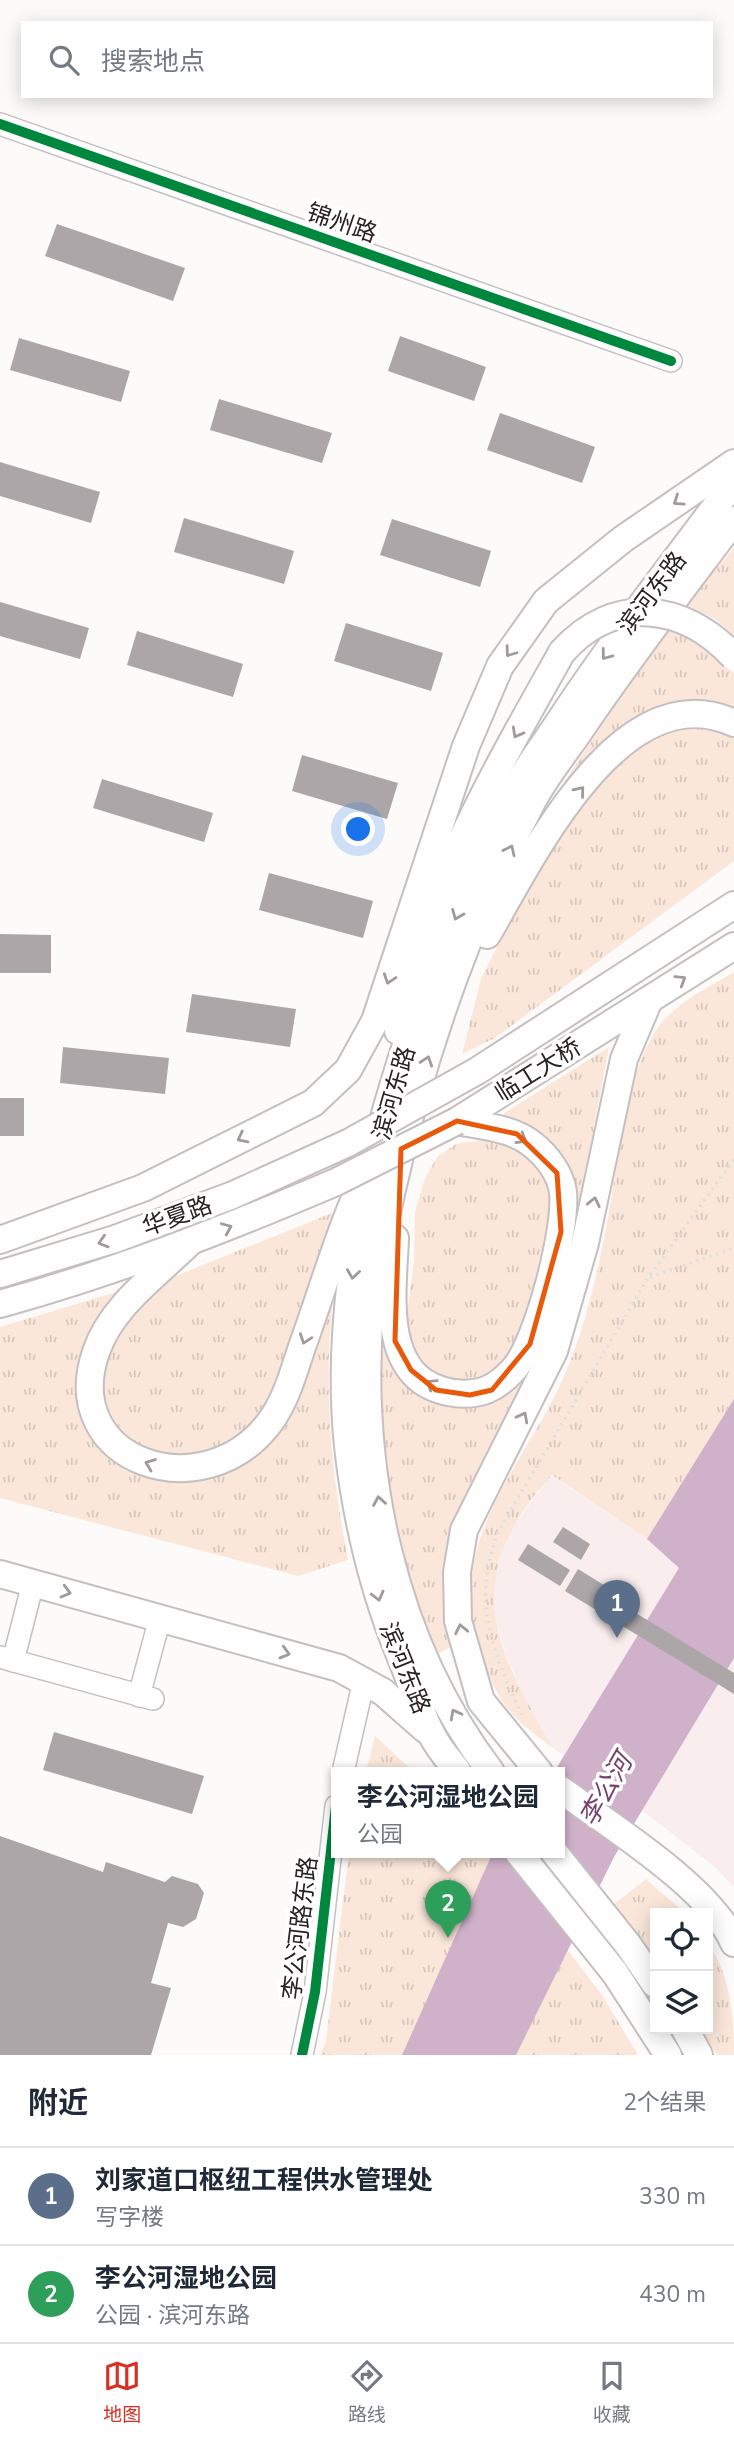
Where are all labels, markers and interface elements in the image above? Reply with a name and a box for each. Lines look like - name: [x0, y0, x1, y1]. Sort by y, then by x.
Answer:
- search box: [21, 21, 713, 98]
- icon: search: [45, 41, 83, 79]
- text: 搜索地点: [101, 44, 205, 79]
- street label: 锦州路: [303, 196, 381, 250]
- one-way arrow: [673, 493, 686, 505]
- street label: 滨河东路: [610, 545, 694, 641]
- one-way arrow: [506, 644, 518, 657]
- one-way arrow: [601, 647, 614, 660]
- one-way arrow: [512, 726, 525, 738]
- one-way arrow: [571, 786, 584, 798]
- your location: [341, 812, 375, 846]
- one-way arrow: [502, 845, 516, 857]
- one-way arrow: [451, 908, 465, 920]
- one-way arrow: [383, 973, 397, 985]
- one-way arrow: [673, 975, 686, 988]
- street label: 临工大桥: [489, 1031, 587, 1109]
- street label: 滨河东路: [365, 1042, 423, 1144]
- one-way arrow: [418, 1055, 433, 1067]
- one-way arrow: [237, 1130, 249, 1144]
- one-way arrow: [515, 1131, 528, 1144]
- street label: 华夏路: [138, 1189, 216, 1243]
- one-way arrow: [585, 1196, 600, 1208]
- one-way arrow: [220, 1222, 233, 1236]
- one-way arrow: [98, 1234, 110, 1249]
- one-way arrow: [346, 1268, 361, 1280]
- one-way arrow: [299, 1332, 313, 1344]
- one-way arrow: [426, 1380, 439, 1393]
- one-way arrow: [515, 1411, 528, 1424]
- one-way arrow: [144, 1459, 156, 1473]
- one-way arrow: [372, 1495, 387, 1507]
- pin: 1: [594, 1580, 640, 1638]
- one-way arrow: [60, 1583, 72, 1598]
- one-way arrow: [369, 1590, 384, 1602]
- street label: 滨河东路: [372, 1618, 438, 1718]
- one-way arrow: [454, 1623, 469, 1635]
- one-way arrow: [279, 1644, 291, 1659]
- one-way arrow: [449, 1709, 463, 1721]
- water label: 李公河: [571, 1743, 643, 1833]
- popup: [331, 1767, 565, 1858]
- text: 李公河湿地公园: [357, 1780, 539, 1815]
- text: 公园: [357, 1819, 403, 1850]
- street label: 李公河路东路: [275, 1855, 325, 2001]
- pin: 2: [425, 1880, 471, 1938]
- map controls: [650, 1908, 713, 2034]
- button: locate: [650, 1908, 713, 1971]
- button: layers: [650, 1971, 713, 2034]
- text: 附近: [28, 2083, 88, 2124]
- text: 2个结果: [623, 2087, 706, 2118]
- text: 刘家道口枢纽工程供水管理处: [95, 2163, 433, 2198]
- text: 1: [44, 2181, 58, 2212]
- text: 330 m: [639, 2181, 706, 2212]
- text: 写字楼: [95, 2202, 164, 2233]
- text: 李公河湿地公园: [95, 2261, 277, 2296]
- text: 2: [44, 2279, 58, 2310]
- text: 430 m: [639, 2279, 706, 2310]
- text: 公园 · 滨河东路: [95, 2300, 250, 2331]
- tab: 地图: [103, 2357, 141, 2428]
- tab: 路线: [348, 2357, 386, 2428]
- tab: 收藏: [593, 2357, 631, 2428]

